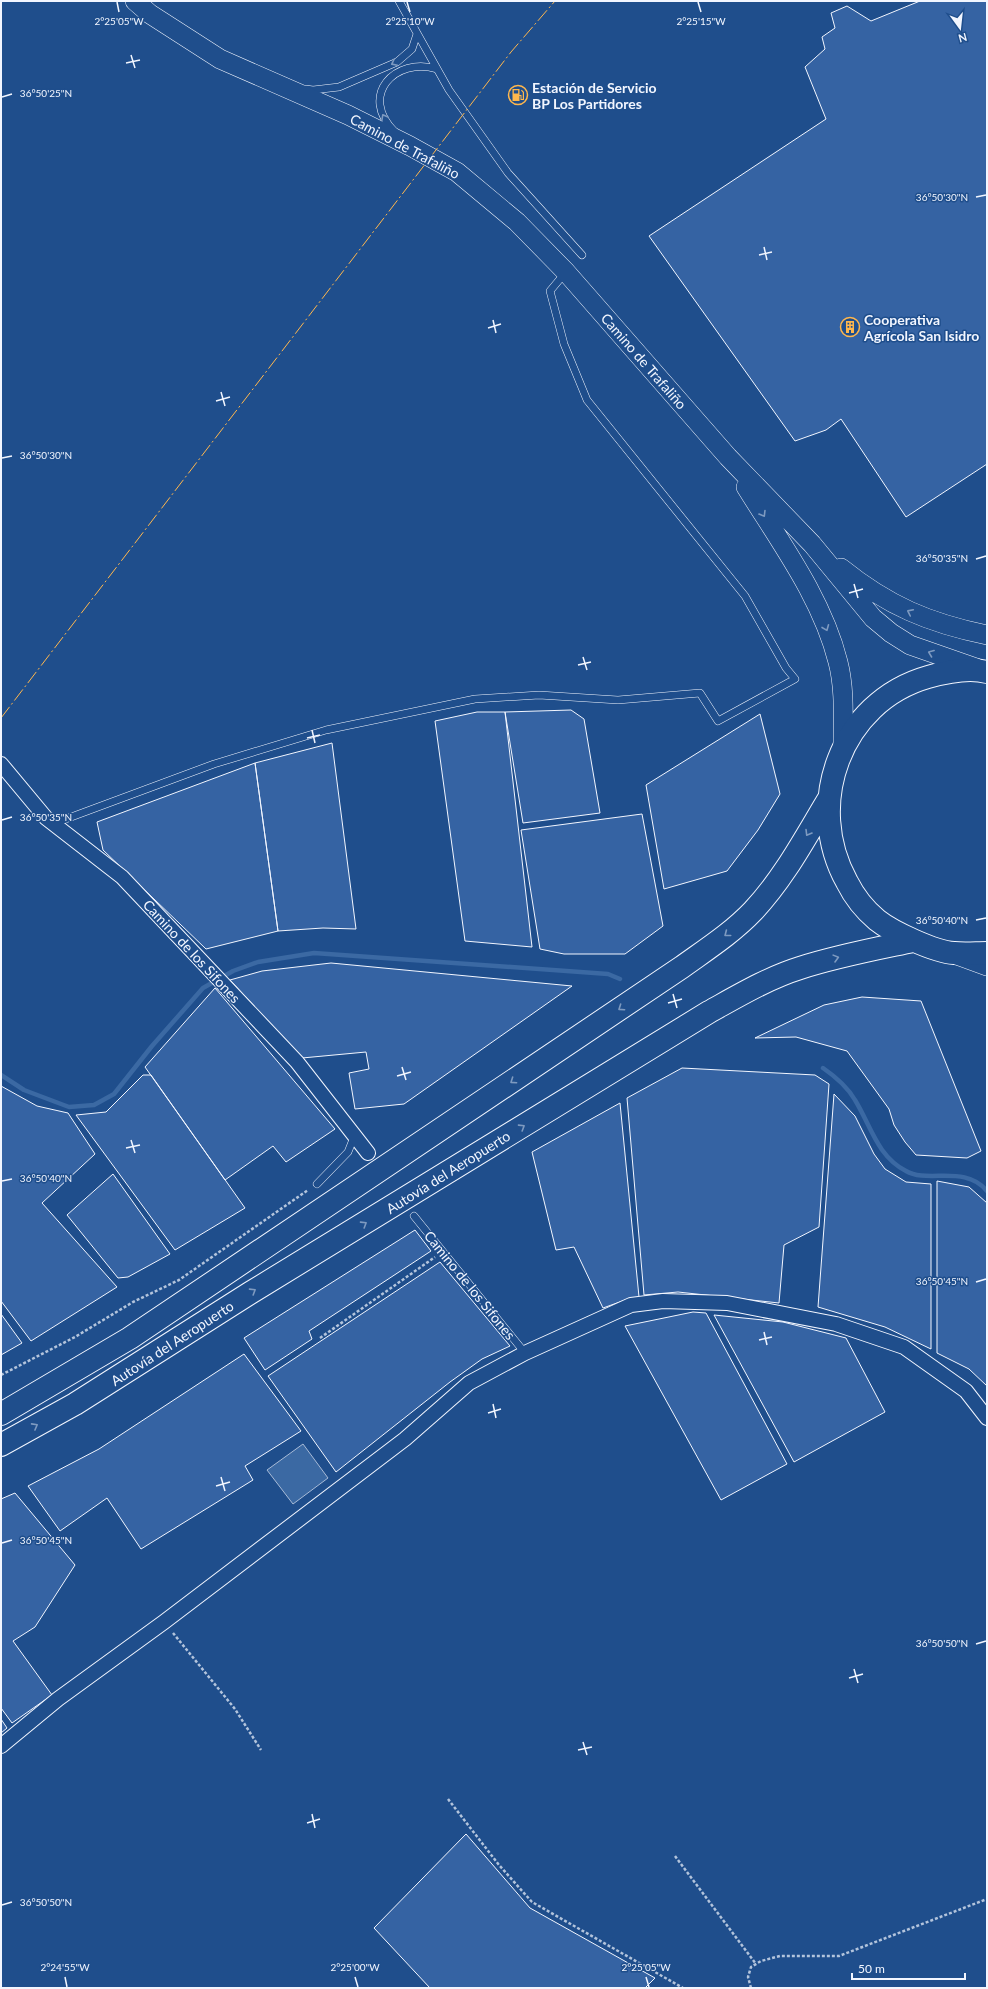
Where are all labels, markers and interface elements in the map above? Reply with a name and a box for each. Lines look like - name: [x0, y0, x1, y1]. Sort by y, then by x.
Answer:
- north arrow: [940, 8, 980, 48]
- text: 2°25'05"W: [94, 15, 144, 27]
- text: 2°25'10"W: [385, 15, 435, 27]
- text: 2°25'15"W: [676, 15, 726, 27]
- text: N: [957, 31, 968, 46]
- one-way arrow: [391, 58, 398, 66]
- place label: Estación de Servicio BP Los Partidores: [532, 79, 657, 112]
- fuel station icon: Estación de Servicio BP Los Partidores: [507, 84, 529, 106]
- text: 36°50'25"N: [20, 87, 72, 99]
- street label: Camino de Trafaliño: [347, 110, 463, 182]
- one-way arrow: [381, 114, 389, 121]
- text: 36°50'30"N: [916, 191, 968, 203]
- street label: Camino de Trafaliño: [598, 309, 690, 413]
- place label: Cooperativa Agrícola San Isidro: [863, 311, 979, 344]
- building icon: Cooperativa Agrícola San Isidro: [839, 316, 861, 338]
- text: 36°50'30"N: [20, 449, 72, 461]
- one-way arrow: [758, 510, 765, 517]
- text: 36°50'35"N: [916, 552, 968, 564]
- one-way arrow: [906, 609, 914, 617]
- one-way arrow: [821, 624, 829, 631]
- one-way arrow: [928, 649, 935, 657]
- text: 36°50'35"N: [20, 811, 72, 823]
- one-way arrow: [805, 829, 812, 836]
- street label: Camino de los Sifones: [140, 896, 244, 1006]
- text: 36°50'40"N: [916, 914, 968, 926]
- one-way arrow: [725, 929, 732, 936]
- one-way arrow: [833, 954, 840, 963]
- one-way arrow: [618, 1003, 625, 1011]
- one-way arrow: [510, 1076, 517, 1084]
- one-way arrow: [518, 1124, 525, 1131]
- street label: Autovía del Aeropuerto: [383, 1127, 513, 1217]
- text: 36°50'40"N: [20, 1172, 72, 1184]
- one-way arrow: [360, 1221, 367, 1229]
- street label: Camino de los Sifones: [421, 1227, 519, 1343]
- text: 36°50'45"N: [916, 1275, 968, 1287]
- one-way arrow: [249, 1289, 256, 1296]
- street label: Autovía del Aeropuerto: [107, 1297, 237, 1389]
- one-way arrow: [31, 1423, 38, 1431]
- text: 36°50'45"N: [20, 1534, 72, 1546]
- text: 36°50'50"N: [916, 1637, 968, 1649]
- text: 36°50'50"N: [20, 1896, 72, 1908]
- scale bar: [852, 1955, 965, 1981]
- text: 2°24'55"W: [40, 1961, 90, 1973]
- text: 2°25'00"W: [330, 1961, 380, 1973]
- text: 2°25'05"W: [621, 1961, 671, 1973]
- text: 50 m: [858, 1961, 885, 1976]

